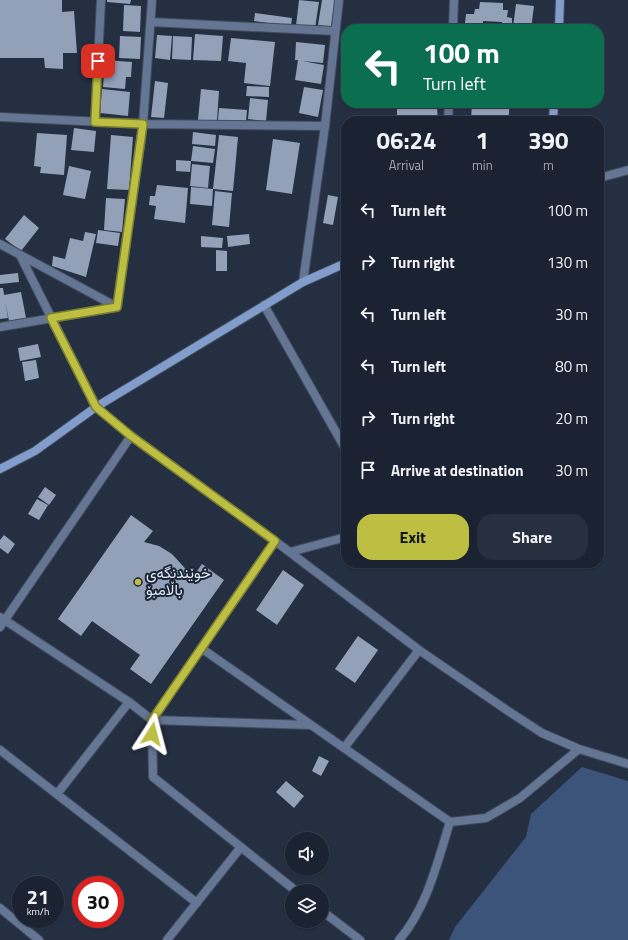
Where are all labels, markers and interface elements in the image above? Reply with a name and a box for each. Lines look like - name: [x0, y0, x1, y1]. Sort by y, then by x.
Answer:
- text: 100 m: [423, 31, 500, 74]
- icon: left: [357, 40, 409, 92]
- pin: [81, 44, 115, 78]
- icon: arrive: [87, 50, 109, 72]
- text: Turn left: [423, 70, 486, 97]
- text: 06:24: [377, 122, 436, 158]
- text: 1: [476, 122, 489, 158]
- text: 390: [528, 122, 568, 158]
- text: Arrival: [389, 155, 424, 175]
- text: min: [472, 155, 493, 175]
- text: m: [543, 155, 554, 175]
- icon: left: [357, 199, 379, 221]
- text: Turn left: [391, 199, 446, 222]
- text: 100 m: [547, 199, 588, 222]
- icon: right: [357, 251, 379, 273]
- text: Turn right: [391, 251, 455, 274]
- text: 130 m: [547, 251, 588, 274]
- icon: left: [357, 303, 379, 325]
- text: Turn left: [391, 303, 446, 326]
- text: 30 m: [555, 303, 588, 326]
- icon: left: [357, 355, 379, 377]
- text: Turn left: [391, 355, 446, 378]
- text: 80 m: [555, 355, 588, 378]
- icon: right: [357, 407, 379, 429]
- text: Turn right: [391, 407, 455, 430]
- text: 20 m: [555, 407, 588, 430]
- icon: arrive: [357, 459, 379, 481]
- text: Arrive at destination: [391, 459, 524, 482]
- text: 30 m: [555, 459, 588, 482]
- button: Exit: [357, 514, 469, 560]
- button: Share: [477, 514, 588, 560]
- place label: خوێندنگەی باڵامبۆ: [146, 561, 211, 601]
- marker: خوێندنگەی باڵامبۆ: [133, 577, 143, 587]
- position arrow: [131, 713, 173, 755]
- map controls: [285, 832, 329, 928]
- button: sound: [285, 832, 329, 876]
- speed limit sign: 30: [72, 876, 124, 928]
- text: 21: [27, 881, 49, 912]
- button: layers: [285, 884, 329, 928]
- text: km/h: [27, 904, 49, 919]

